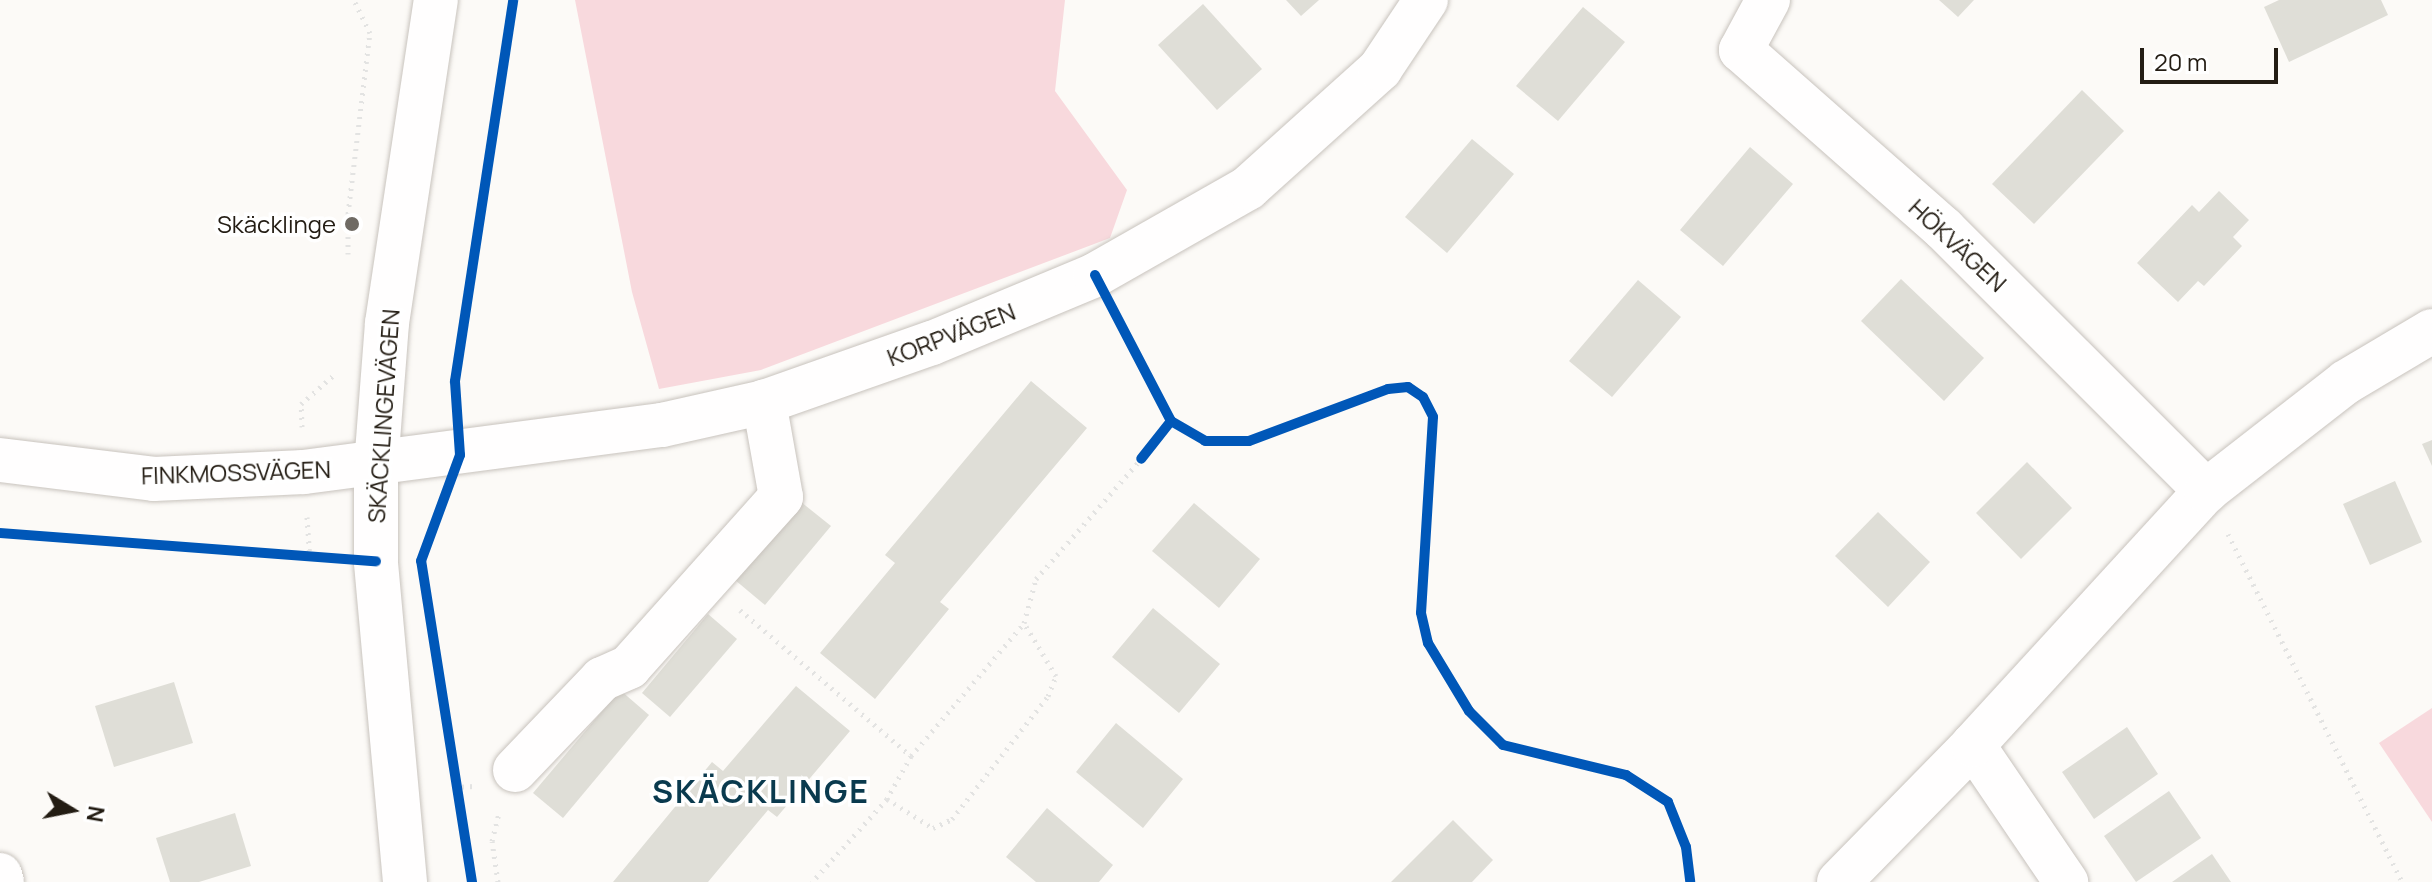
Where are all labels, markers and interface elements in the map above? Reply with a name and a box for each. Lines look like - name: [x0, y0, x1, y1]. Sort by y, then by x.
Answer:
- scale bar: [2144, 32, 2282, 82]
- text: 20 m: [2154, 45, 2207, 78]
- street label: HÖKVÄGEN: [1903, 193, 2013, 297]
- place label: Skäcklinge: [217, 210, 336, 238]
- marker: Skäcklinge: [343, 215, 361, 233]
- street label: KORPVÄGEN: [883, 296, 1019, 372]
- street label: SKÄCKLINGEVÄGEN: [361, 308, 405, 524]
- street label: FINKMOSSVÄGEN: [141, 454, 331, 490]
- north arrow: [32, 770, 112, 850]
- district label: SKÄCKLINGE: [652, 772, 870, 810]
- text: N: [79, 804, 112, 825]

